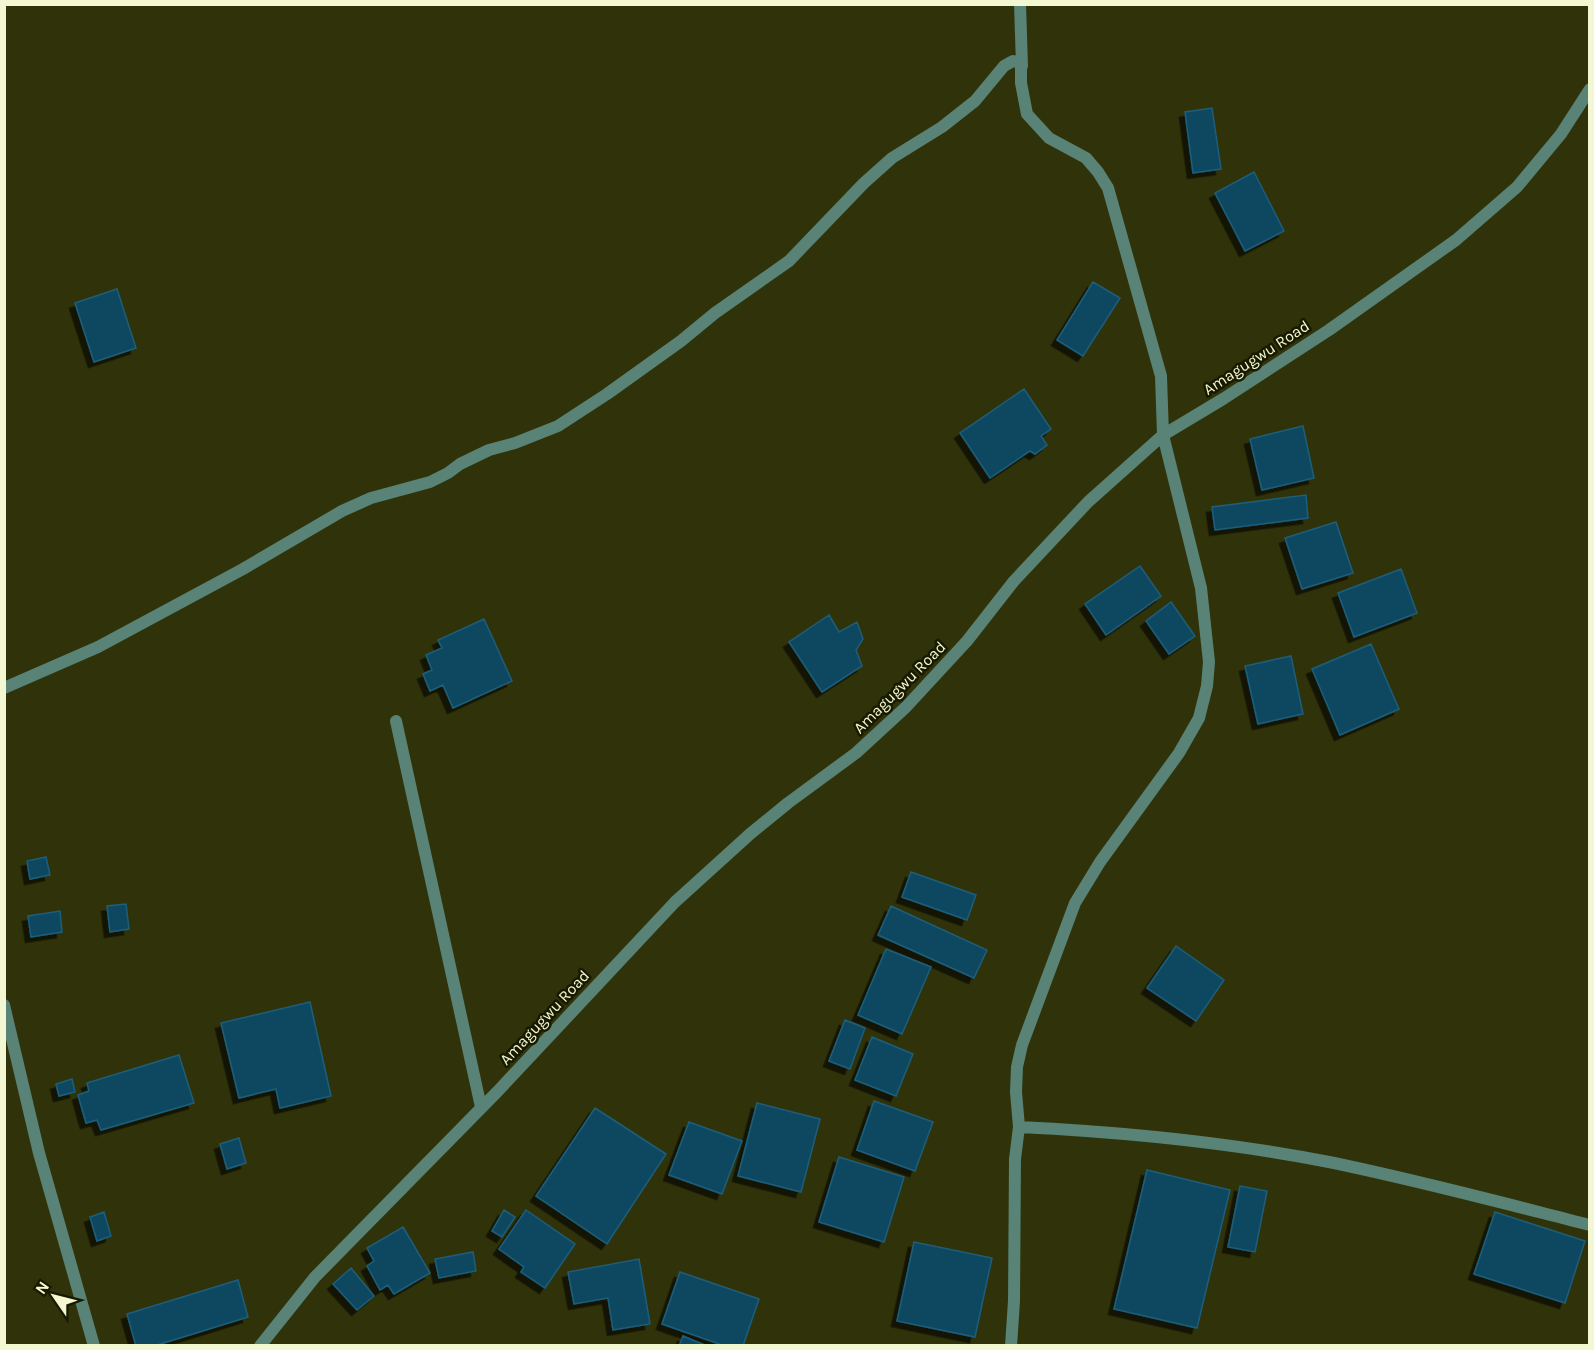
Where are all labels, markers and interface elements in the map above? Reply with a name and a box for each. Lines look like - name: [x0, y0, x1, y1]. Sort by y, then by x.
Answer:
- street label: Amagugwu Road: [1200, 316, 1313, 399]
- street label: Amagugwu Road: [849, 637, 949, 737]
- street label: Amagugwu Road: [496, 966, 593, 1069]
- north arrow: [24, 1266, 84, 1326]
- text: N: [31, 1278, 53, 1298]

